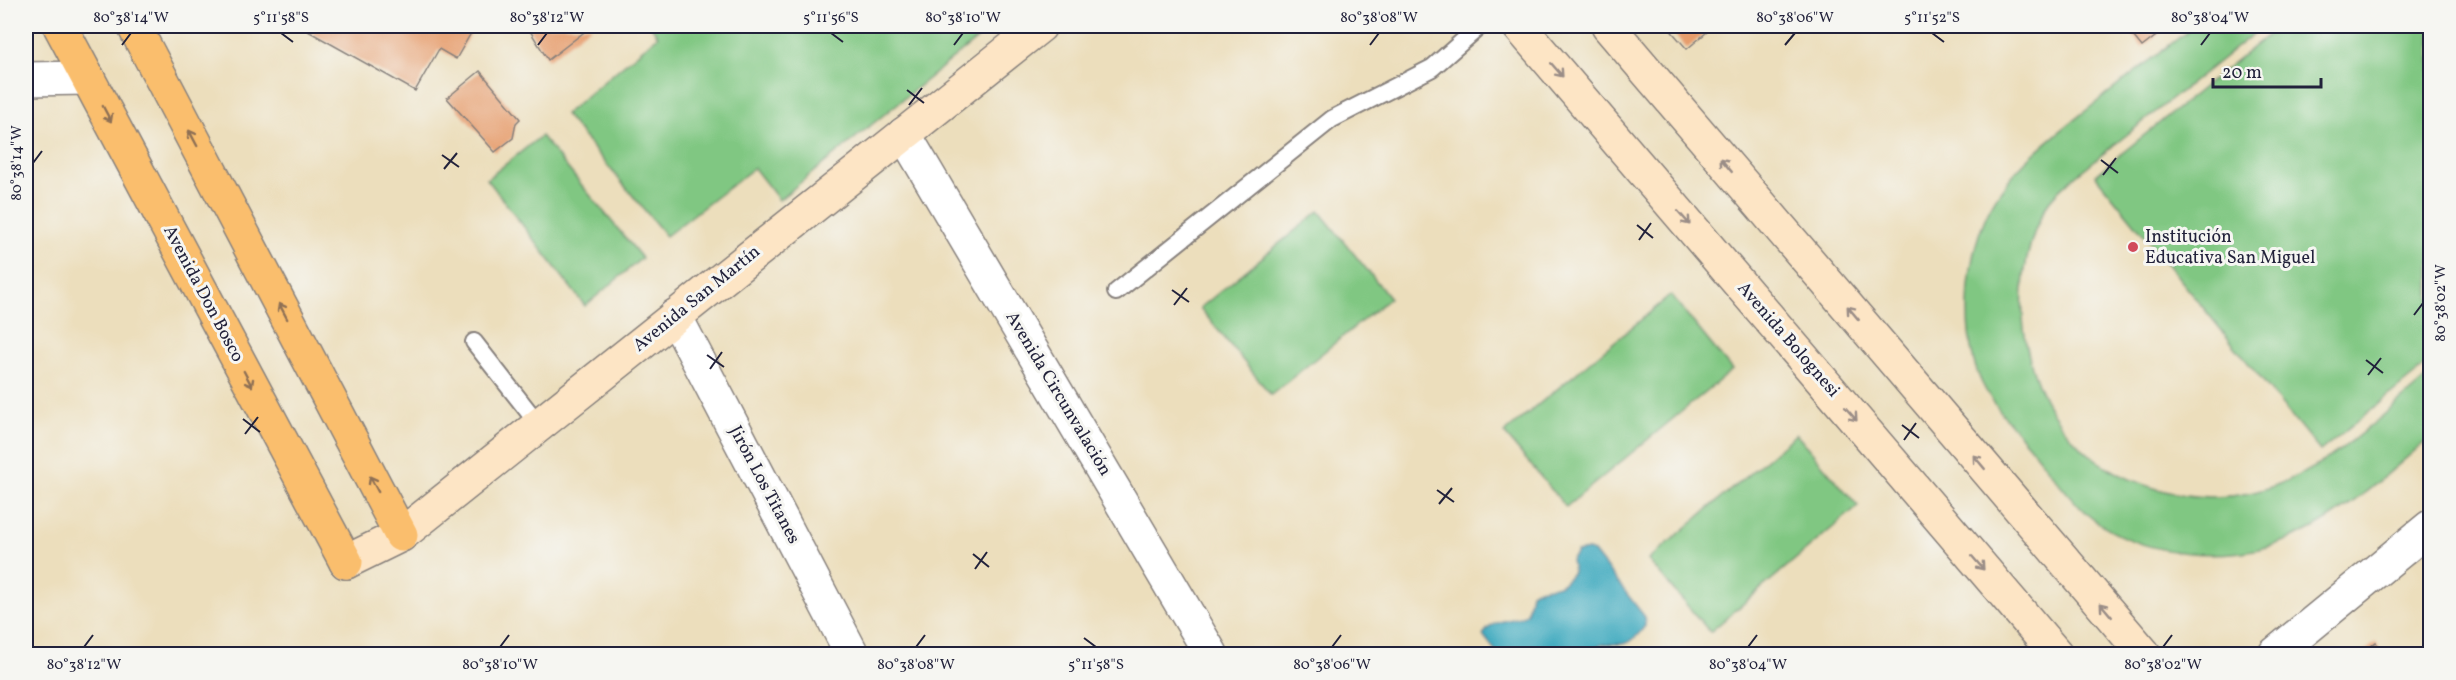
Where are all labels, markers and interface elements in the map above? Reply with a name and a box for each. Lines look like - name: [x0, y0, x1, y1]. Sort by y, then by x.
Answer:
- text: 80°38'14"W: [93, 8, 169, 29]
- text: 5°11'58"S: [253, 8, 309, 29]
- text: 80°38'12"W: [510, 8, 584, 29]
- text: 5°11'56"S: [803, 8, 859, 29]
- text: 80°38'10"W: [925, 8, 1001, 29]
- text: 80°38'08"W: [1340, 8, 1418, 29]
- text: 80°38'06"W: [1756, 8, 1834, 29]
- text: 5°11'52"S: [1904, 8, 1960, 29]
- text: 80°38'04"W: [2171, 8, 2249, 29]
- scale bar: [2213, 51, 2321, 89]
- text: 20 m: [2222, 61, 2262, 86]
- one-way arrow: [1550, 62, 1564, 77]
- one-way arrow: [101, 105, 113, 122]
- text: 80°38'14"W: [7, 125, 28, 201]
- one-way arrow: [187, 130, 199, 147]
- one-way arrow: [1719, 158, 1733, 173]
- one-way arrow: [1677, 210, 1691, 225]
- street label: Avenida Don Bosco: [156, 221, 250, 367]
- place label: Institución Educativa San Miguel: [2145, 225, 2315, 271]
- street label: Avenida San Martín: [628, 240, 766, 358]
- marker: Institución Educativa San Miguel: [2126, 240, 2140, 254]
- text: 80°38'02"W: [2431, 264, 2452, 342]
- street label: Avenida Bolognesi: [1731, 277, 1845, 403]
- one-way arrow: [277, 302, 289, 320]
- one-way arrow: [1846, 306, 1860, 321]
- street label: Avenida Circunvalación: [999, 307, 1117, 481]
- one-way arrow: [243, 370, 255, 388]
- one-way arrow: [1845, 406, 1858, 422]
- street label: Jirón Los Titanes: [722, 421, 806, 549]
- one-way arrow: [1972, 455, 1986, 470]
- one-way arrow: [368, 475, 379, 493]
- one-way arrow: [1971, 555, 1985, 570]
- one-way arrow: [2099, 602, 2112, 618]
- text: 80°38'12"W: [47, 655, 121, 676]
- text: 80°38'10"W: [462, 655, 538, 676]
- text: 80°38'08"W: [877, 655, 955, 676]
- text: 5°11'58"S: [1068, 655, 1124, 676]
- text: 80°38'06"W: [1293, 655, 1371, 676]
- text: 80°38'04"W: [1709, 655, 1787, 676]
- text: 80°38'02"W: [2124, 655, 2202, 676]

